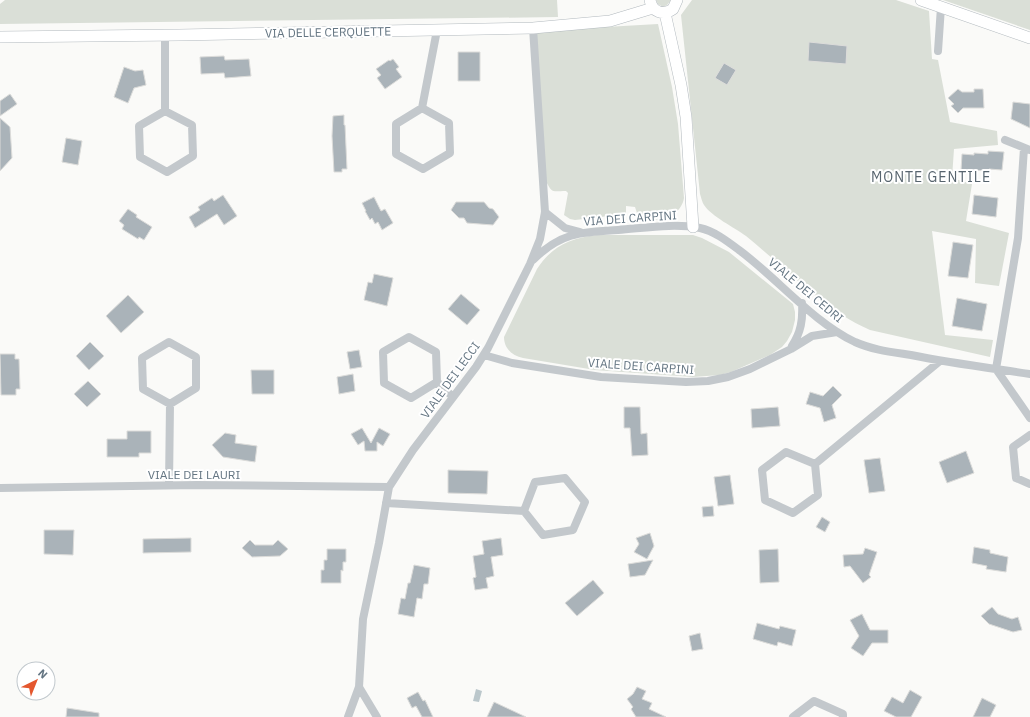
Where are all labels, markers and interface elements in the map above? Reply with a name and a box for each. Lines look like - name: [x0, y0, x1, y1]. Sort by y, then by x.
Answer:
- street label: VIA DELLE CERQUETTE: [265, 23, 391, 41]
- district label: MONTE GENTILE: [871, 168, 991, 186]
- street label: VIA DEI CARPINI: [583, 207, 677, 229]
- street label: VIALE DEI CEDRI: [765, 254, 847, 326]
- street label: VIALE DEI LECCI: [417, 339, 483, 421]
- street label: VIALE DEI CARPINI: [587, 355, 695, 377]
- street label: VIALE DEI LAURI: [148, 467, 241, 482]
- north arrow: [16, 661, 56, 701]
- text: N: [35, 666, 51, 682]

